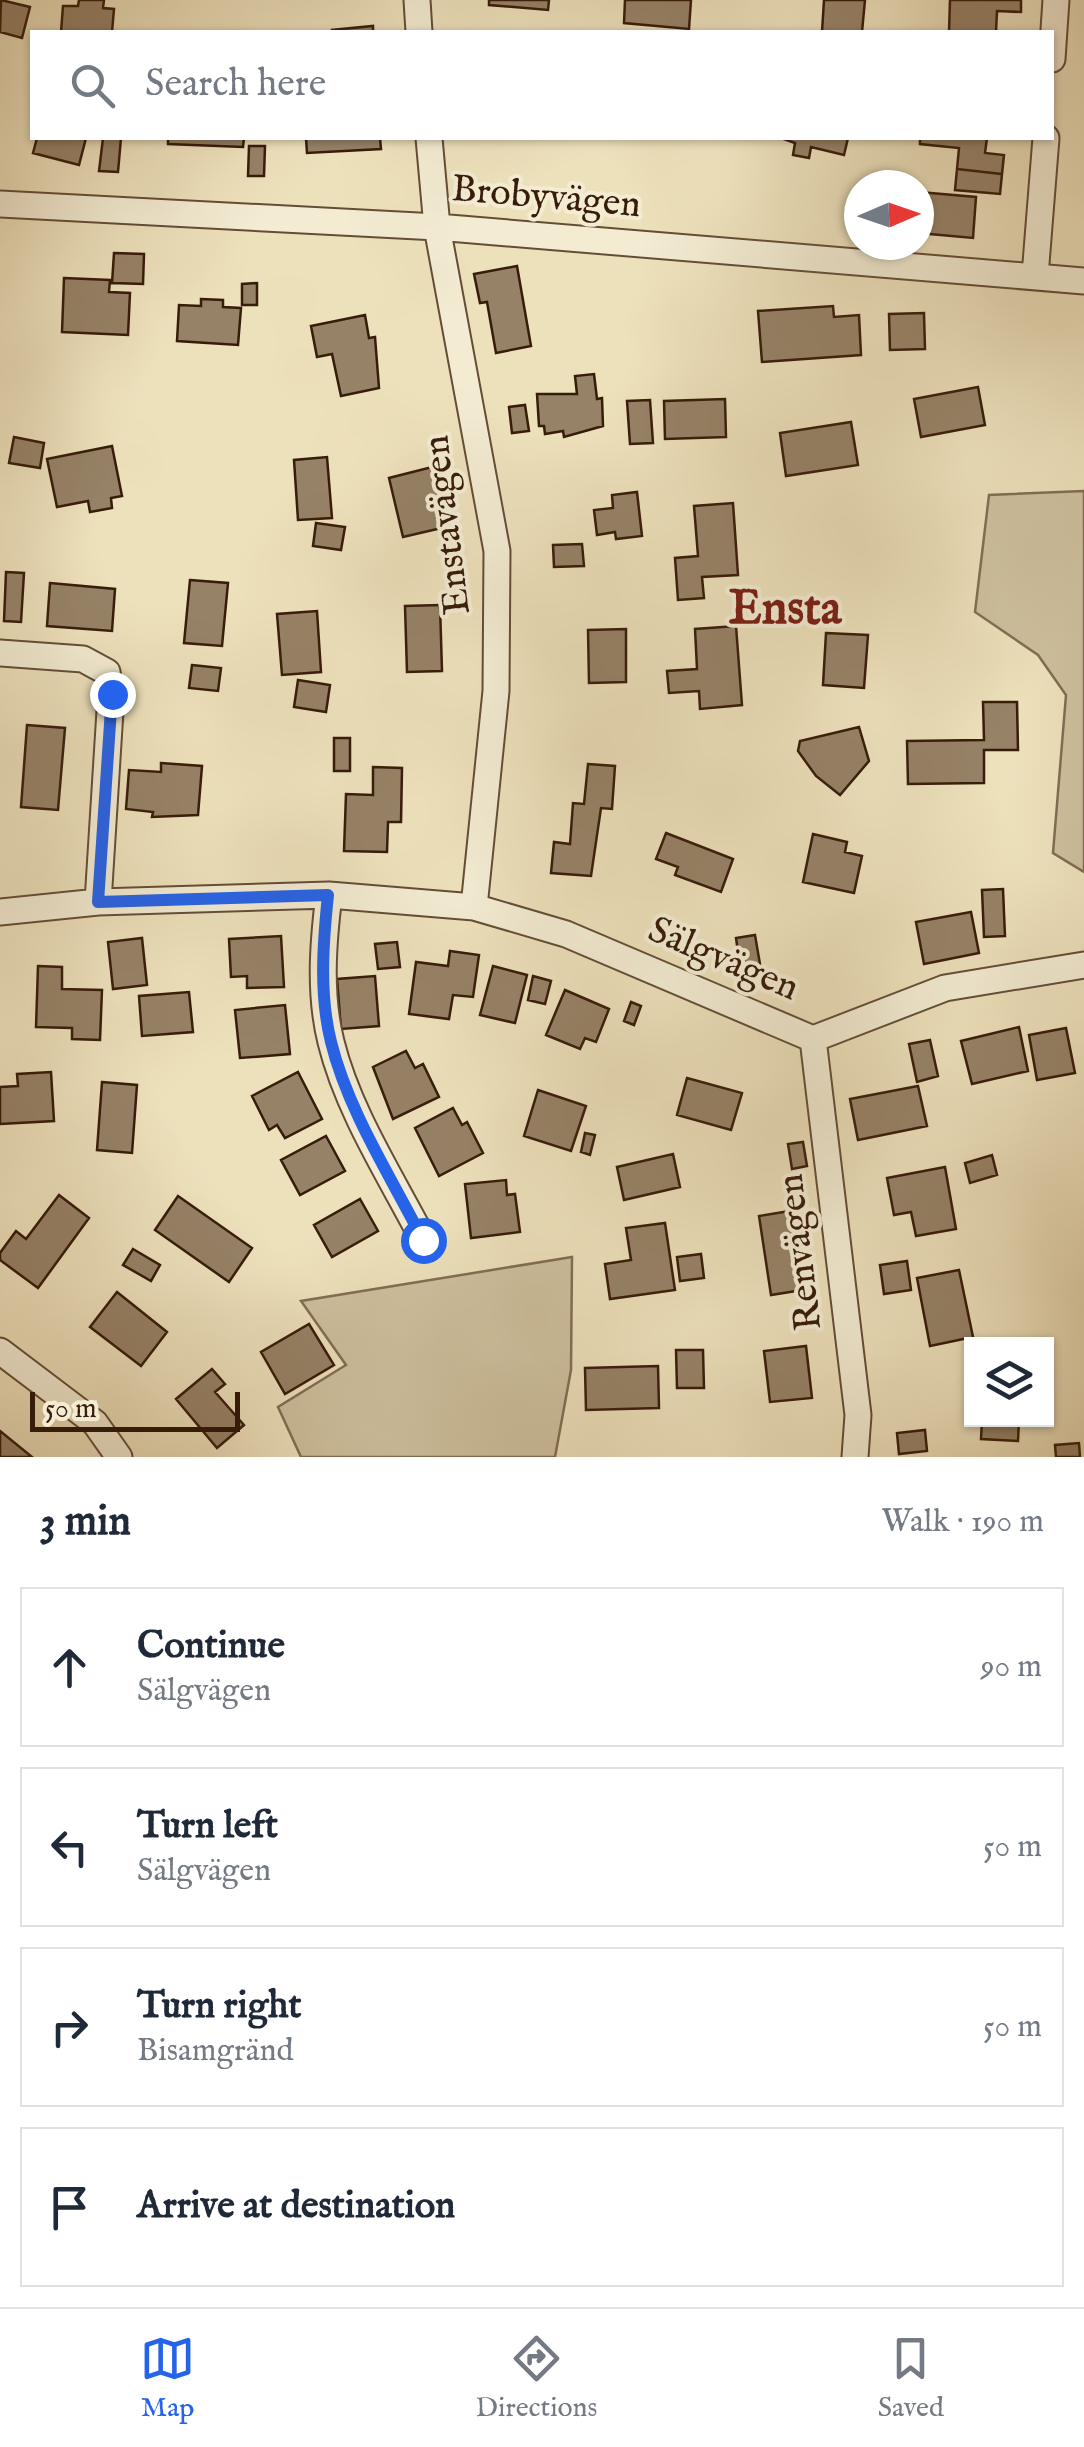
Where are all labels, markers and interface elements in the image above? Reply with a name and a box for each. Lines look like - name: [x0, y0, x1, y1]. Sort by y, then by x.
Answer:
- search box: [30, 30, 1054, 140]
- icon: search: [65, 58, 120, 113]
- text: Search here: [145, 61, 326, 109]
- street label: Brobyvägen: [449, 166, 643, 230]
- north arrow: [844, 170, 934, 260]
- street label: Enstavägen: [413, 433, 483, 617]
- district label: Ensta: [729, 580, 843, 640]
- route end: [90, 672, 136, 718]
- street label: Sälgvägen: [640, 907, 806, 1013]
- street label: Renvägen: [768, 1171, 834, 1333]
- route start: [401, 1218, 447, 1264]
- map controls: [964, 1337, 1054, 1427]
- button: layers: [964, 1337, 1054, 1427]
- scale bar: [30, 1387, 240, 1432]
- text: 50 m: [45, 1392, 97, 1427]
- text: 3 min: [40, 1496, 131, 1549]
- text: Walk · 190 m: [881, 1502, 1044, 1543]
- text: Continue: [137, 1623, 285, 1671]
- icon: ahead: [42, 1640, 97, 1695]
- text: 90 m: [981, 1647, 1042, 1688]
- text: Sälgvägen: [137, 1671, 271, 1712]
- text: Turn left: [137, 1803, 278, 1851]
- icon: left: [42, 1820, 97, 1875]
- text: 50 m: [983, 1827, 1042, 1868]
- text: Sälgvägen: [137, 1851, 271, 1892]
- text: Turn right: [137, 1983, 301, 2031]
- icon: right: [42, 2000, 97, 2055]
- text: 50 m: [983, 2007, 1042, 2048]
- text: Bisamgränd: [137, 2031, 294, 2072]
- icon: arrive: [42, 2180, 97, 2235]
- text: Arrive at destination: [137, 2183, 455, 2231]
- tab: Map: [140, 2331, 195, 2426]
- tab: Directions: [475, 2331, 597, 2426]
- tab: Saved: [878, 2331, 944, 2426]

